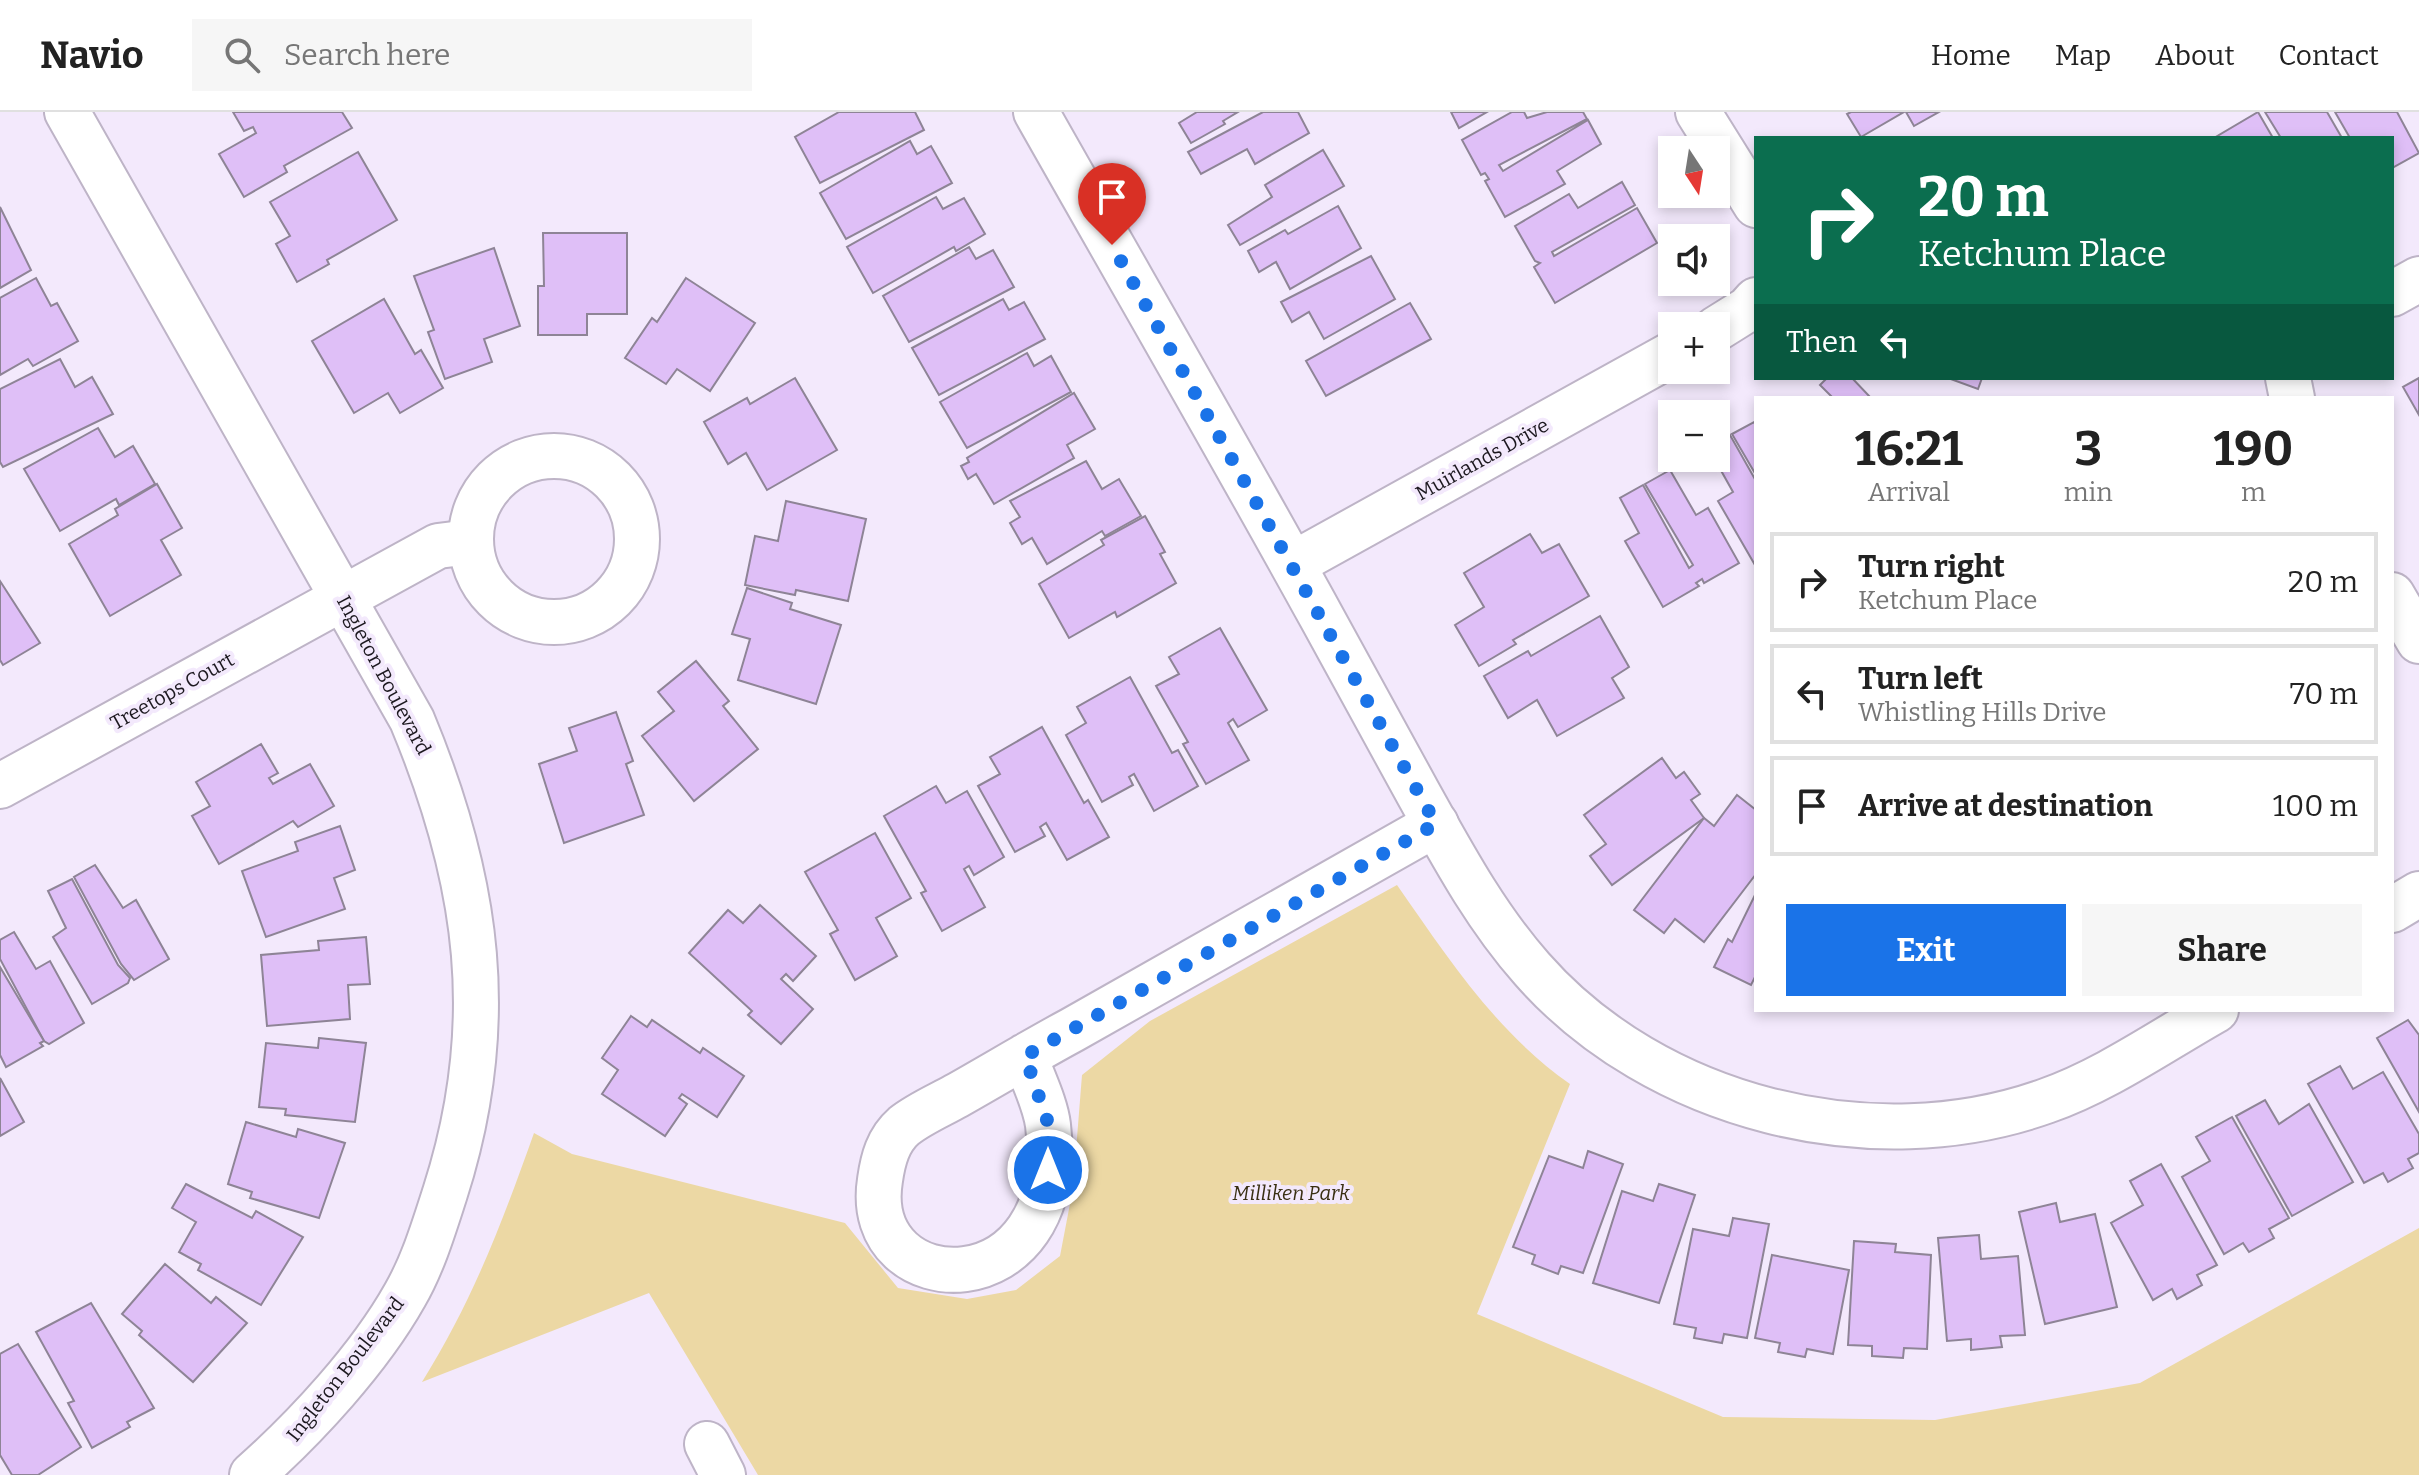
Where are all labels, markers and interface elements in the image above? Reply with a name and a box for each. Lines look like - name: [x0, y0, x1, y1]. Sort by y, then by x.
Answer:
- search box: [192, 19, 752, 91]
- text: Navio: [40, 32, 144, 78]
- icon: search: [220, 33, 264, 77]
- text: Search here: [284, 37, 450, 73]
- text: Home: [1931, 39, 2011, 72]
- text: Map: [2055, 39, 2111, 72]
- text: About: [2155, 39, 2235, 72]
- text: Contact: [2279, 39, 2379, 72]
- north arrow: [1658, 136, 1730, 208]
- map controls: [1658, 136, 1730, 472]
- pin: [1078, 163, 1146, 245]
- text: 20 m: [1918, 164, 2049, 231]
- icon: right: [1786, 168, 1890, 272]
- icon: arrive: [1090, 175, 1134, 219]
- button: sound: [1658, 224, 1730, 296]
- text: Ketchum Place: [1918, 232, 2166, 276]
- button: +: [1658, 312, 1730, 384]
- icon: left: [1873, 320, 1917, 364]
- text: Then: [1786, 324, 1857, 360]
- button: −: [1658, 400, 1730, 472]
- street label: Muirlands Drive: [1411, 413, 1553, 505]
- text: 16:21: [1855, 420, 1963, 478]
- text: 3: [2074, 420, 2102, 478]
- text: 190: [2214, 420, 2293, 478]
- text: Arrival: [1868, 477, 1950, 508]
- text: min: [2064, 477, 2113, 508]
- text: m: [2241, 477, 2266, 508]
- text: Turn right: [1858, 549, 2005, 585]
- icon: right: [1790, 560, 1834, 604]
- text: 20 m: [2288, 564, 2358, 600]
- text: Ketchum Place: [1858, 585, 2037, 616]
- street label: Ingleton Boulevard: [332, 591, 436, 759]
- street label: Treetops Court: [106, 647, 238, 735]
- text: Turn left: [1858, 661, 1983, 697]
- icon: left: [1790, 672, 1834, 716]
- text: 70 m: [2290, 676, 2358, 712]
- text: Whistling Hills Drive: [1858, 697, 2106, 728]
- icon: arrive: [1790, 784, 1834, 828]
- text: Arrive at destination: [1858, 788, 2153, 824]
- text: 100 m: [2273, 788, 2358, 824]
- button: Exit: [1786, 904, 2066, 996]
- button: Share: [2082, 904, 2362, 996]
- position arrow: [1006, 1128, 1090, 1212]
- park label: Milliken Park: [1232, 1181, 1350, 1205]
- street label: Ingleton Boulevard: [281, 1292, 409, 1446]

